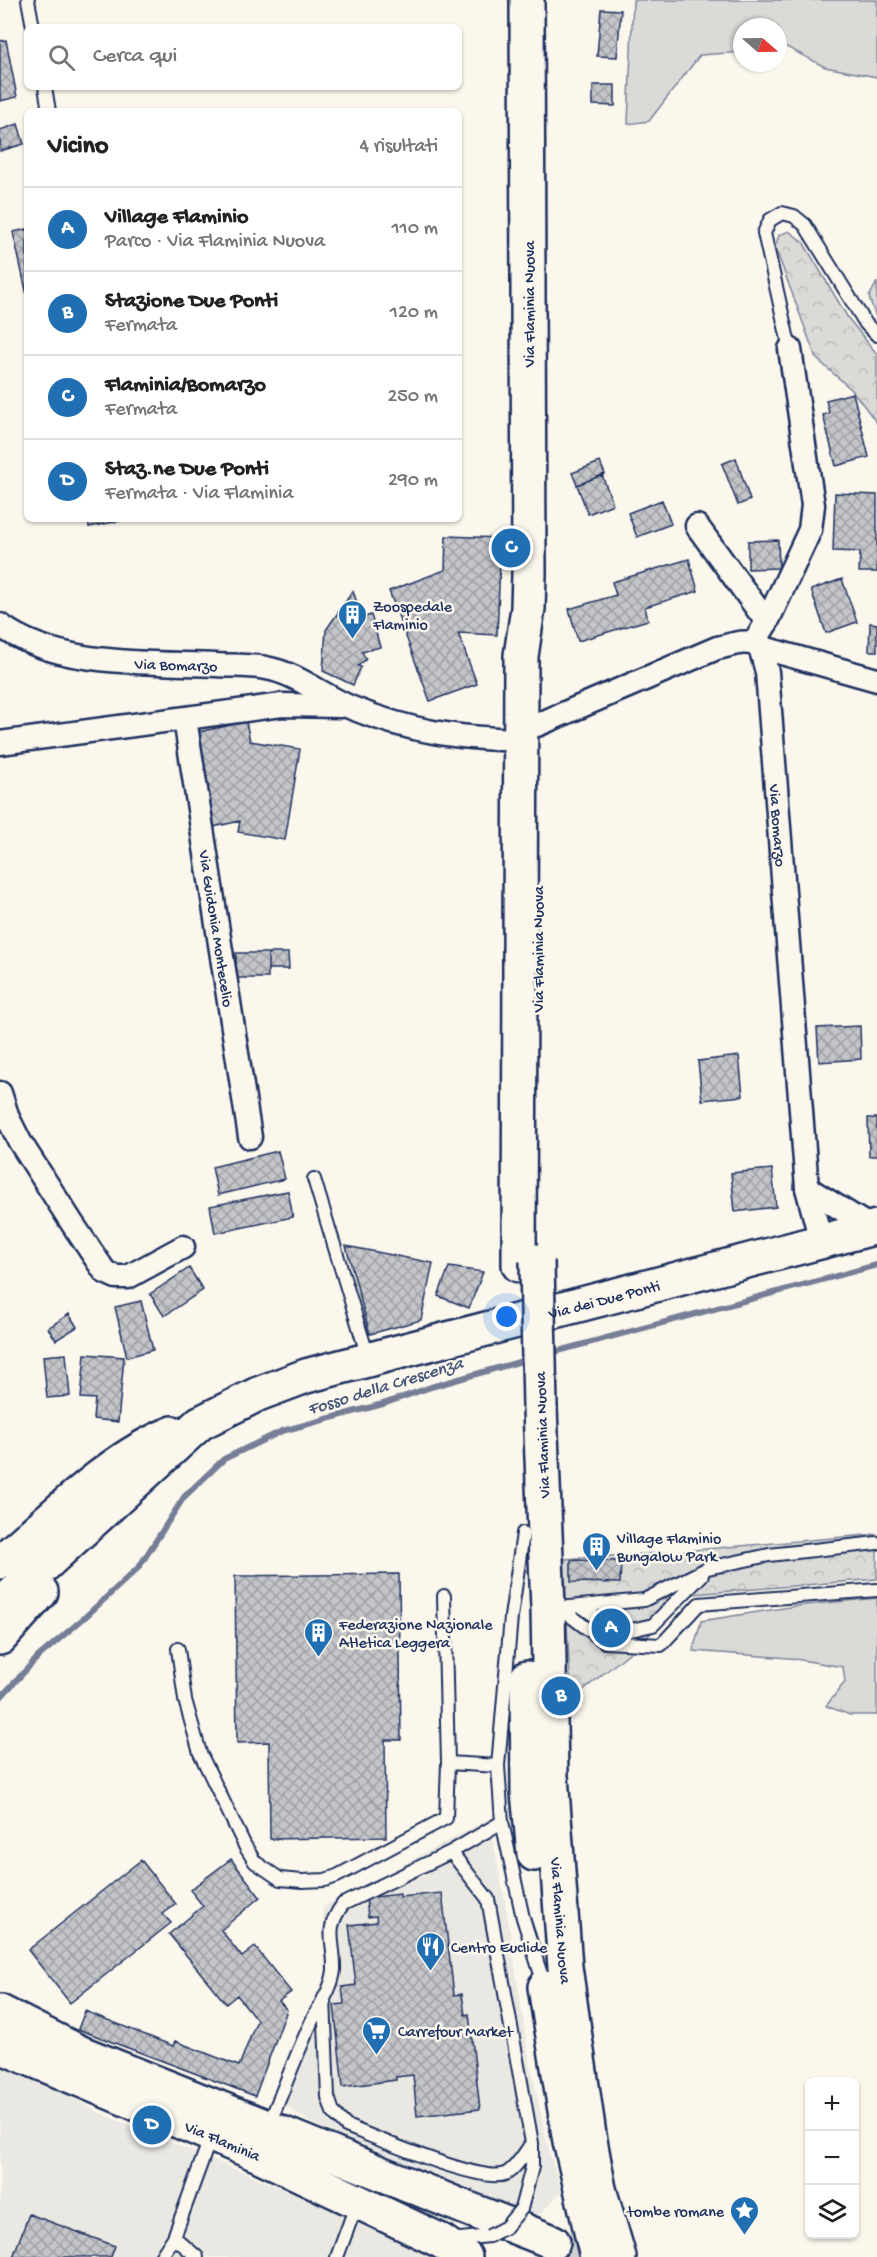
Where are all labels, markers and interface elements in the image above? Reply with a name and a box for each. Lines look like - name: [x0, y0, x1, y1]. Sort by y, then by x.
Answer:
- north arrow: [733, 18, 787, 72]
- search box: [24, 24, 462, 90]
- icon: search: [45, 41, 78, 74]
- text: Cerca qui: [93, 44, 177, 70]
- text: Vicino: [48, 132, 108, 163]
- text: 4 risultati: [359, 136, 438, 159]
- text: Village Flaminio: [105, 205, 248, 231]
- text: A: [62, 218, 73, 241]
- text: 110 m: [392, 218, 438, 241]
- text: Parco · Via Flaminia Nuova: [105, 231, 325, 254]
- street label: Via Flaminia Nuova: [522, 240, 541, 368]
- text: Stazione Due Ponti: [105, 289, 278, 315]
- text: B: [62, 302, 73, 325]
- text: 120 m: [390, 302, 438, 325]
- text: Fermata: [105, 315, 177, 338]
- text: Flaminia/Bomarzo: [105, 373, 266, 399]
- text: C: [62, 386, 73, 409]
- text: 250 m: [387, 386, 438, 409]
- text: Fermata: [105, 399, 177, 422]
- text: Staz.ne Due Ponti: [105, 457, 269, 483]
- text: D: [61, 470, 74, 493]
- text: 290 m: [388, 470, 438, 493]
- text: Fermata · Via Flaminia: [105, 483, 294, 506]
- pin: C: [492, 526, 530, 570]
- building icon: Zoospedale Flaminio: [336, 598, 368, 640]
- place label: Zoospedale Flaminio: [372, 599, 453, 636]
- street label: Via Bomarzo: [133, 656, 218, 678]
- street label: Via Bomarzo: [763, 783, 788, 868]
- street label: Via Guidonia Montecelio: [192, 848, 236, 1009]
- street label: Via Flaminia Nuova: [531, 885, 550, 1013]
- street label: Via dei Due Ponti: [546, 1278, 663, 1326]
- your location: [492, 1302, 521, 1331]
- water label: Fosso della Crescenza: [305, 1353, 467, 1421]
- street label: Via Flaminia Nuova: [533, 1370, 556, 1499]
- building icon: Village Flaminio Bungalow Park: [580, 1530, 612, 1572]
- place label: Village Flaminio Bungalow Park: [616, 1531, 721, 1568]
- pin: A: [592, 1606, 630, 1650]
- building icon: Federazione Nazionale Atletica Leggera: [302, 1616, 334, 1658]
- place label: Federazione Nazionale Atletica Leggera: [338, 1617, 493, 1654]
- pin: B: [542, 1674, 580, 1718]
- street label: Via Flaminia Nuova: [544, 1856, 573, 1986]
- restaurant icon: Centro Euclide: [414, 1930, 446, 1972]
- place label: Centro Euclide: [451, 1940, 548, 1959]
- supermarket icon: Carrefour Market: [361, 2014, 393, 2056]
- place label: Carrefour Market: [398, 2024, 514, 2043]
- map controls: [805, 2077, 859, 2239]
- button: +: [805, 2077, 859, 2131]
- pin: D: [132, 2102, 172, 2148]
- street label: Via Flaminia: [180, 2118, 263, 2168]
- button: −: [805, 2131, 859, 2185]
- button: layers: [805, 2185, 859, 2239]
- place icon: tombe romane: [729, 2194, 761, 2236]
- place label: tombe romane: [626, 2204, 725, 2223]

